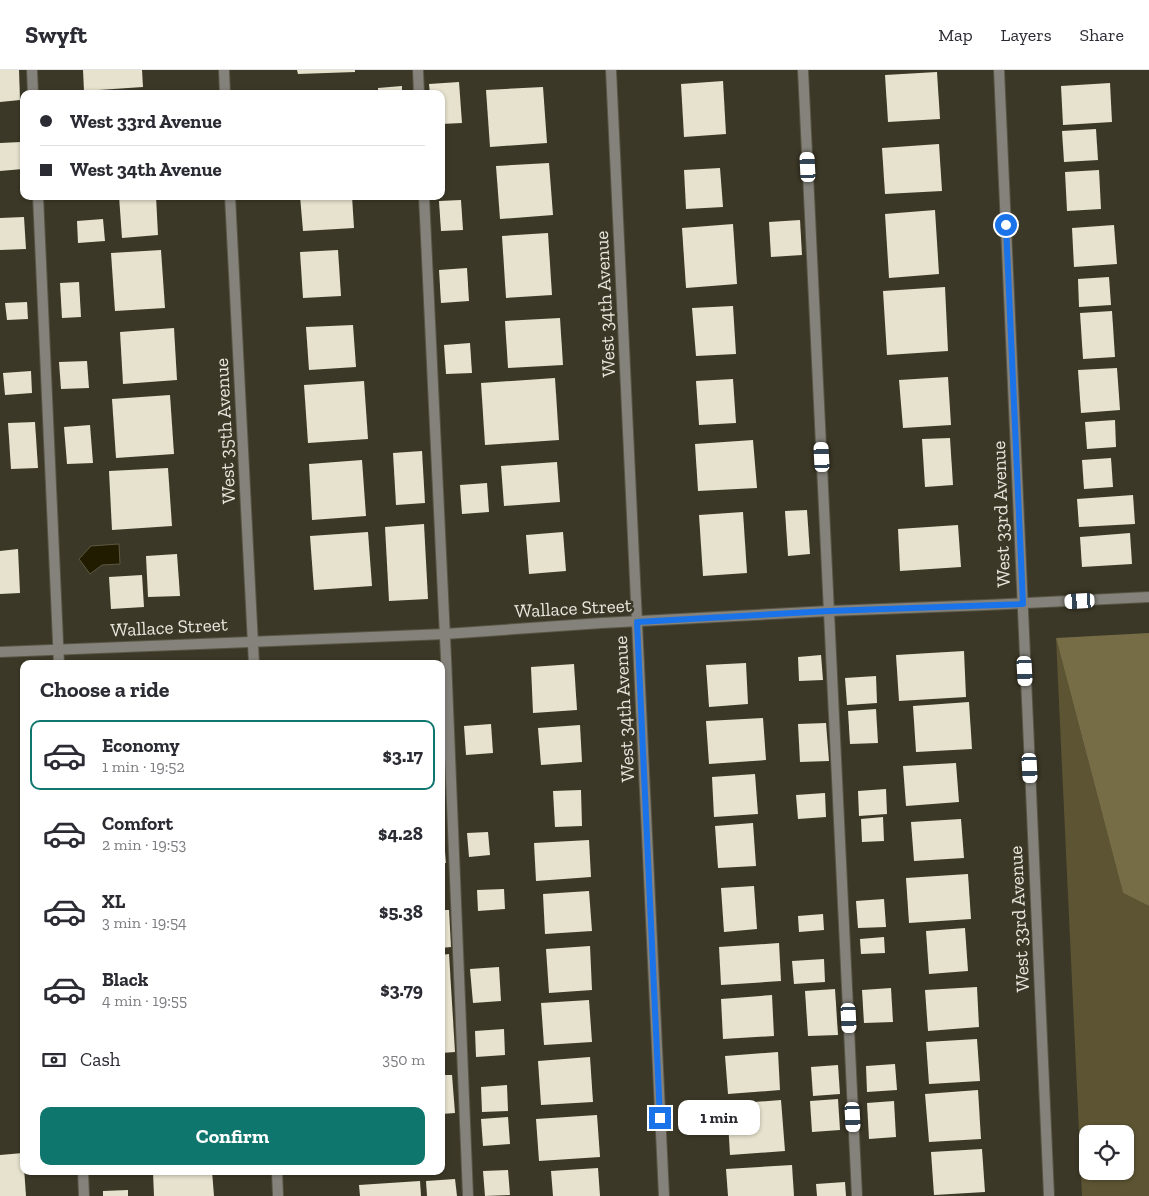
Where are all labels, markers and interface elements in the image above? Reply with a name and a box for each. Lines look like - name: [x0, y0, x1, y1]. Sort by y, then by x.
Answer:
- text: Swyft: [25, 20, 87, 49]
- text: Map: [938, 24, 973, 46]
- text: Layers: [1001, 24, 1052, 46]
- text: Share: [1080, 24, 1124, 46]
- text: West 33rd Avenue: [70, 110, 222, 133]
- car: [799, 152, 816, 182]
- text: West 34th Avenue: [70, 158, 222, 181]
- route start: [995, 214, 1017, 236]
- street label: West 34th Avenue: [590, 230, 620, 378]
- street label: West 35th Avenue: [210, 357, 240, 504]
- street label: West 33rd Avenue: [987, 440, 1015, 588]
- car: [813, 442, 830, 472]
- street label: Wallace Street: [514, 593, 632, 623]
- car: [1064, 593, 1095, 609]
- street label: Wallace Street: [110, 612, 228, 642]
- street label: West 34th Avenue: [609, 635, 639, 783]
- car: [1016, 656, 1033, 686]
- text: Choose a ride: [40, 676, 170, 703]
- icon: car: [42, 733, 87, 778]
- text: Economy: [102, 734, 180, 757]
- text: $3.17: [383, 744, 423, 767]
- car: [1021, 753, 1038, 783]
- text: 1 min · 19:52: [102, 757, 185, 776]
- icon: car: [42, 811, 87, 856]
- text: Comfort: [102, 812, 173, 835]
- text: $4.28: [378, 822, 423, 845]
- text: 2 min · 19:53: [102, 835, 186, 854]
- street label: West 33rd Avenue: [1004, 845, 1034, 993]
- icon: car: [42, 889, 87, 934]
- text: XL: [102, 890, 125, 913]
- text: $5.38: [379, 900, 423, 923]
- text: 3 min · 19:54: [102, 913, 187, 932]
- icon: car: [42, 967, 87, 1012]
- text: Black: [102, 968, 148, 991]
- text: $3.79: [380, 978, 423, 1001]
- text: 4 min · 19:55: [102, 991, 187, 1010]
- car: [840, 1003, 857, 1033]
- icon: cash: [40, 1046, 68, 1074]
- text: Cash: [80, 1048, 120, 1071]
- text: 350 m: [382, 1050, 425, 1069]
- callout: 1 min: [678, 1100, 760, 1136]
- car: [844, 1102, 861, 1132]
- button: Confirm: [40, 1107, 425, 1165]
- route end: [649, 1107, 671, 1129]
- text: 1 min: [700, 1108, 738, 1127]
- map controls: [1079, 1125, 1134, 1180]
- button: locate: [1079, 1125, 1134, 1180]

